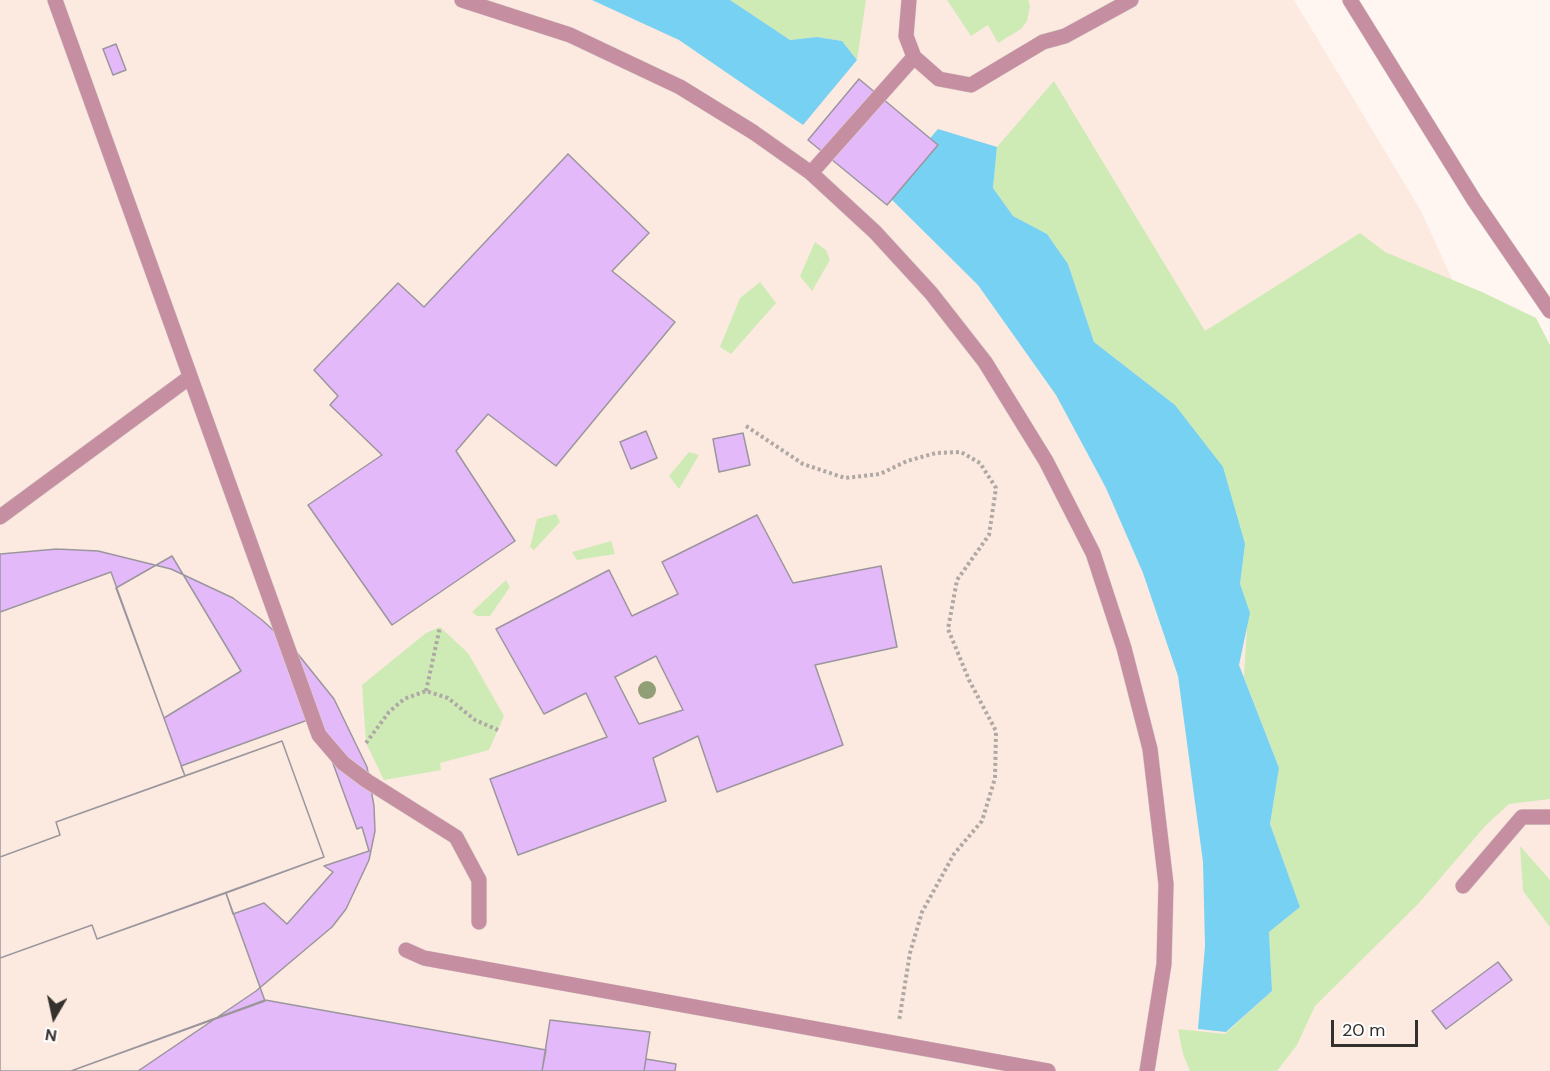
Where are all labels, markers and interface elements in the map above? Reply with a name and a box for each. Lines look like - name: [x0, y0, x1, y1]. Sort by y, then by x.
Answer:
- north arrow: [24, 987, 84, 1047]
- scale bar: [1334, 1008, 1421, 1046]
- text: 20 m: [1342, 1018, 1385, 1042]
- text: N: [44, 1024, 59, 1047]

